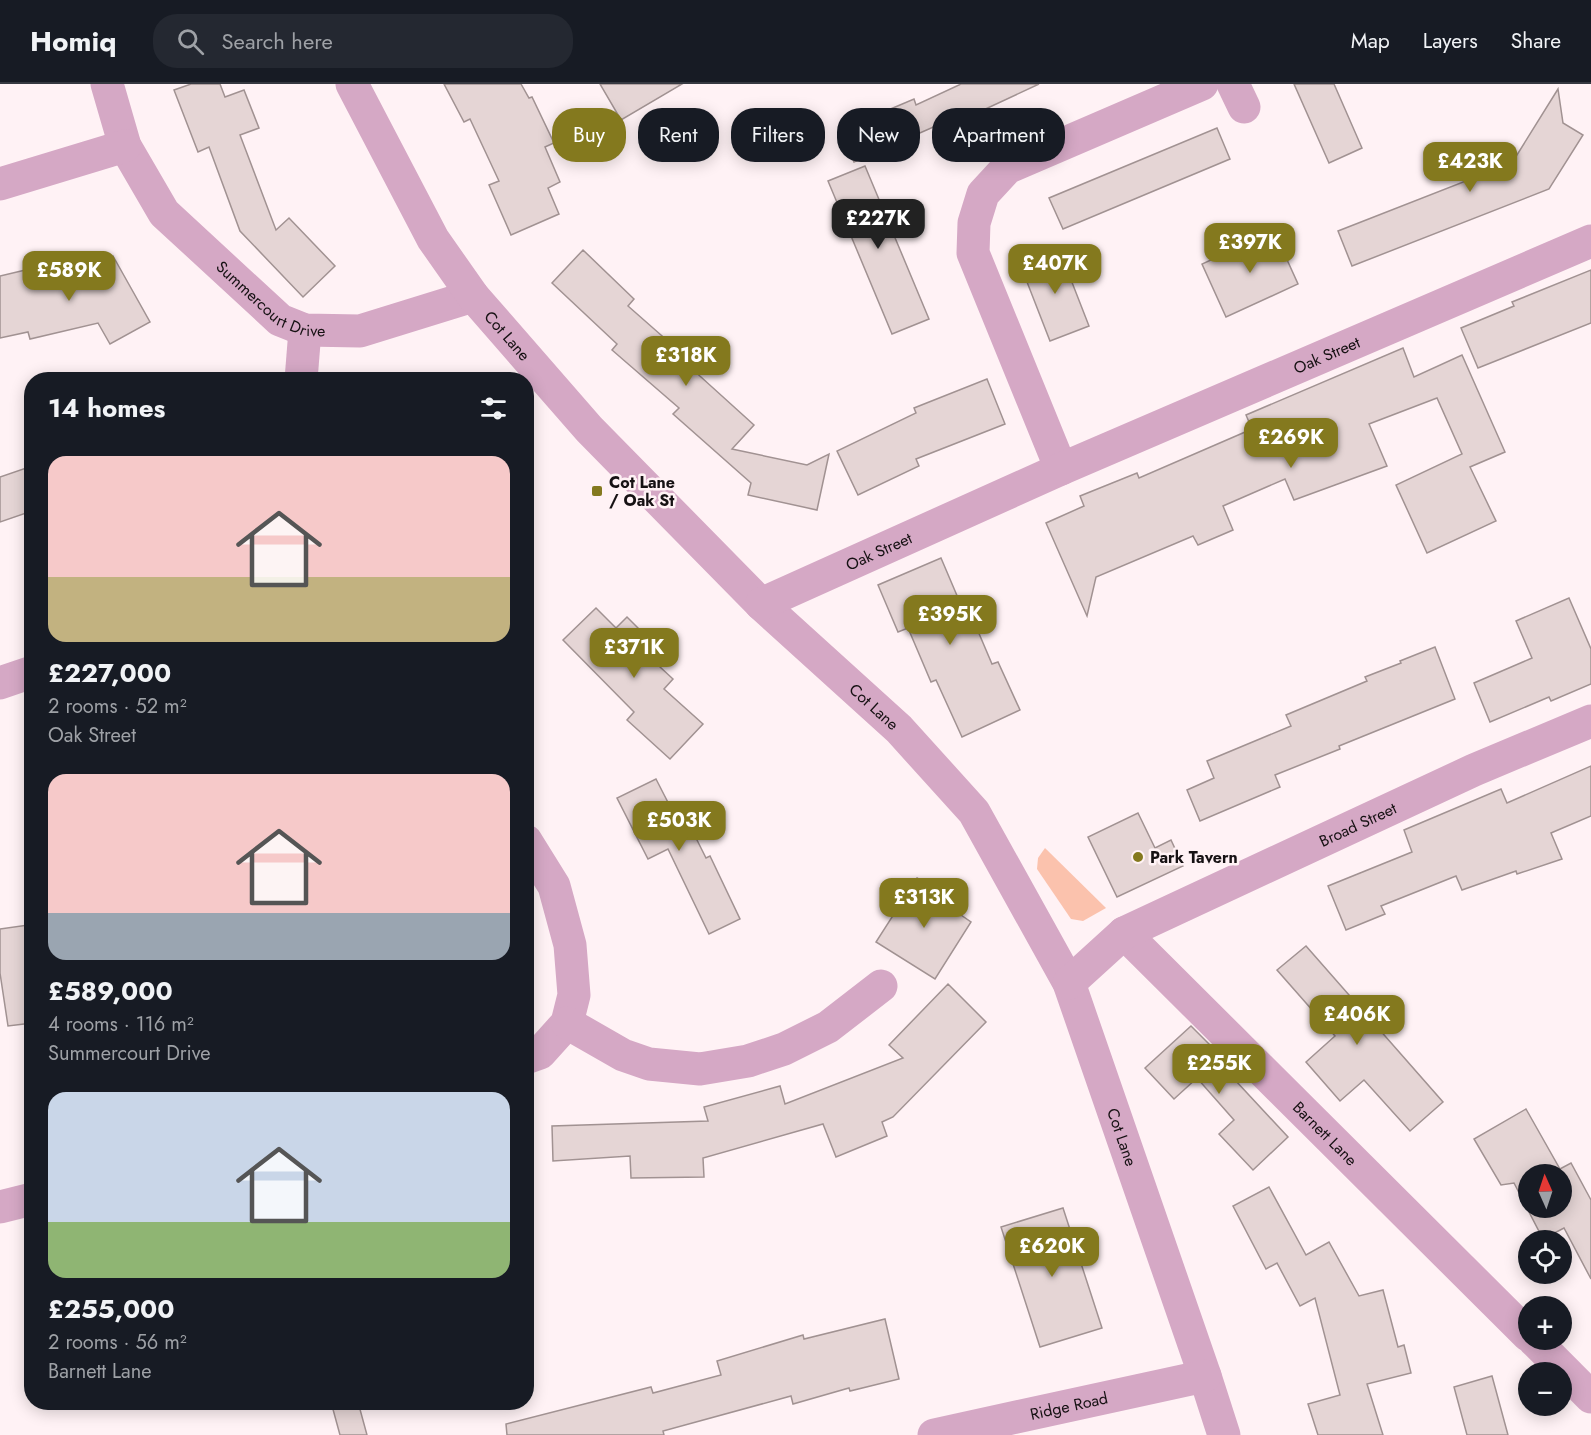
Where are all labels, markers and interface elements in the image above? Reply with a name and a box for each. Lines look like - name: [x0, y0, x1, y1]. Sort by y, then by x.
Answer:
- search box: [153, 14, 573, 68]
- text: Homiq: [30, 21, 117, 62]
- icon: search: [174, 25, 207, 58]
- text: Search here: [222, 25, 333, 57]
- text: Map: [1351, 26, 1390, 56]
- text: Layers: [1423, 26, 1478, 56]
- text: Share: [1511, 26, 1561, 56]
- chip: Buy: [552, 108, 626, 162]
- chip: Rent: [638, 108, 719, 162]
- chip: Filters: [731, 108, 825, 162]
- chip: New: [837, 108, 920, 162]
- chip: Apartment: [932, 108, 1065, 162]
- pin: £423K: [1428, 142, 1512, 193]
- text: £423K: [1437, 147, 1503, 176]
- pin: £227K: [836, 199, 920, 250]
- text: £227K: [846, 204, 910, 233]
- pin: £397K: [1208, 223, 1292, 274]
- text: £397K: [1218, 228, 1282, 257]
- pin: £407K: [1013, 244, 1097, 295]
- text: £407K: [1022, 249, 1088, 278]
- pin: £589K: [27, 251, 111, 302]
- text: £589K: [36, 256, 102, 285]
- street label: Summercourt Drive: [211, 256, 325, 342]
- street label: Cot Lane: [479, 306, 535, 366]
- street label: Oak Street: [1290, 331, 1364, 380]
- pin: £318K: [644, 336, 728, 387]
- text: £318K: [655, 341, 717, 370]
- text: 14 homes: [48, 389, 165, 427]
- icon: filters: [477, 392, 510, 425]
- pin: £269K: [1249, 418, 1333, 469]
- text: £269K: [1258, 423, 1324, 452]
- place label: Cot Lane / Oak St: [609, 471, 675, 512]
- marker: Cot Lane / Oak St: [590, 484, 604, 498]
- icon: home: [225, 495, 333, 603]
- street label: Oak Street: [842, 527, 916, 576]
- pin: £395K: [908, 595, 992, 646]
- text: £395K: [918, 600, 982, 629]
- pin: £371K: [592, 628, 676, 679]
- text: £371K: [604, 633, 664, 662]
- text: £227,000: [48, 654, 171, 692]
- street label: Cot Lane: [844, 678, 904, 735]
- text: 2 rooms · 52 m²: [48, 692, 187, 721]
- text: Oak Street: [48, 721, 136, 750]
- street label: Broad Street: [1315, 797, 1400, 853]
- pin: £503K: [637, 801, 721, 852]
- text: £503K: [647, 806, 711, 835]
- icon: home: [225, 813, 333, 921]
- place label: Park Tavern: [1150, 846, 1238, 869]
- marker: Park Tavern: [1131, 850, 1145, 864]
- pin: £313K: [882, 878, 966, 929]
- text: £313K: [893, 883, 955, 912]
- text: £589,000: [48, 972, 173, 1010]
- pin: £406K: [1315, 995, 1399, 1046]
- text: £406K: [1324, 1000, 1390, 1029]
- text: 4 rooms · 116 m²: [48, 1010, 194, 1039]
- text: Summercourt Drive: [48, 1039, 211, 1068]
- pin: £255K: [1177, 1044, 1261, 1095]
- text: £255K: [1186, 1049, 1252, 1078]
- street label: Barnett Lane: [1287, 1096, 1362, 1171]
- street label: Cot Lane: [1101, 1105, 1142, 1169]
- icon: home: [225, 1131, 333, 1239]
- north arrow: [1518, 1164, 1572, 1218]
- map controls: [1518, 1164, 1572, 1416]
- pin: £620K: [1010, 1227, 1094, 1278]
- button: locate: [1518, 1230, 1572, 1284]
- text: £620K: [1019, 1232, 1085, 1261]
- text: £255,000: [48, 1290, 175, 1328]
- button: +: [1518, 1296, 1572, 1350]
- text: 2 rooms · 56 m²: [48, 1328, 187, 1357]
- text: Barnett Lane: [48, 1357, 151, 1386]
- button: −: [1518, 1362, 1572, 1416]
- street label: Ridge Road: [1028, 1386, 1110, 1426]

